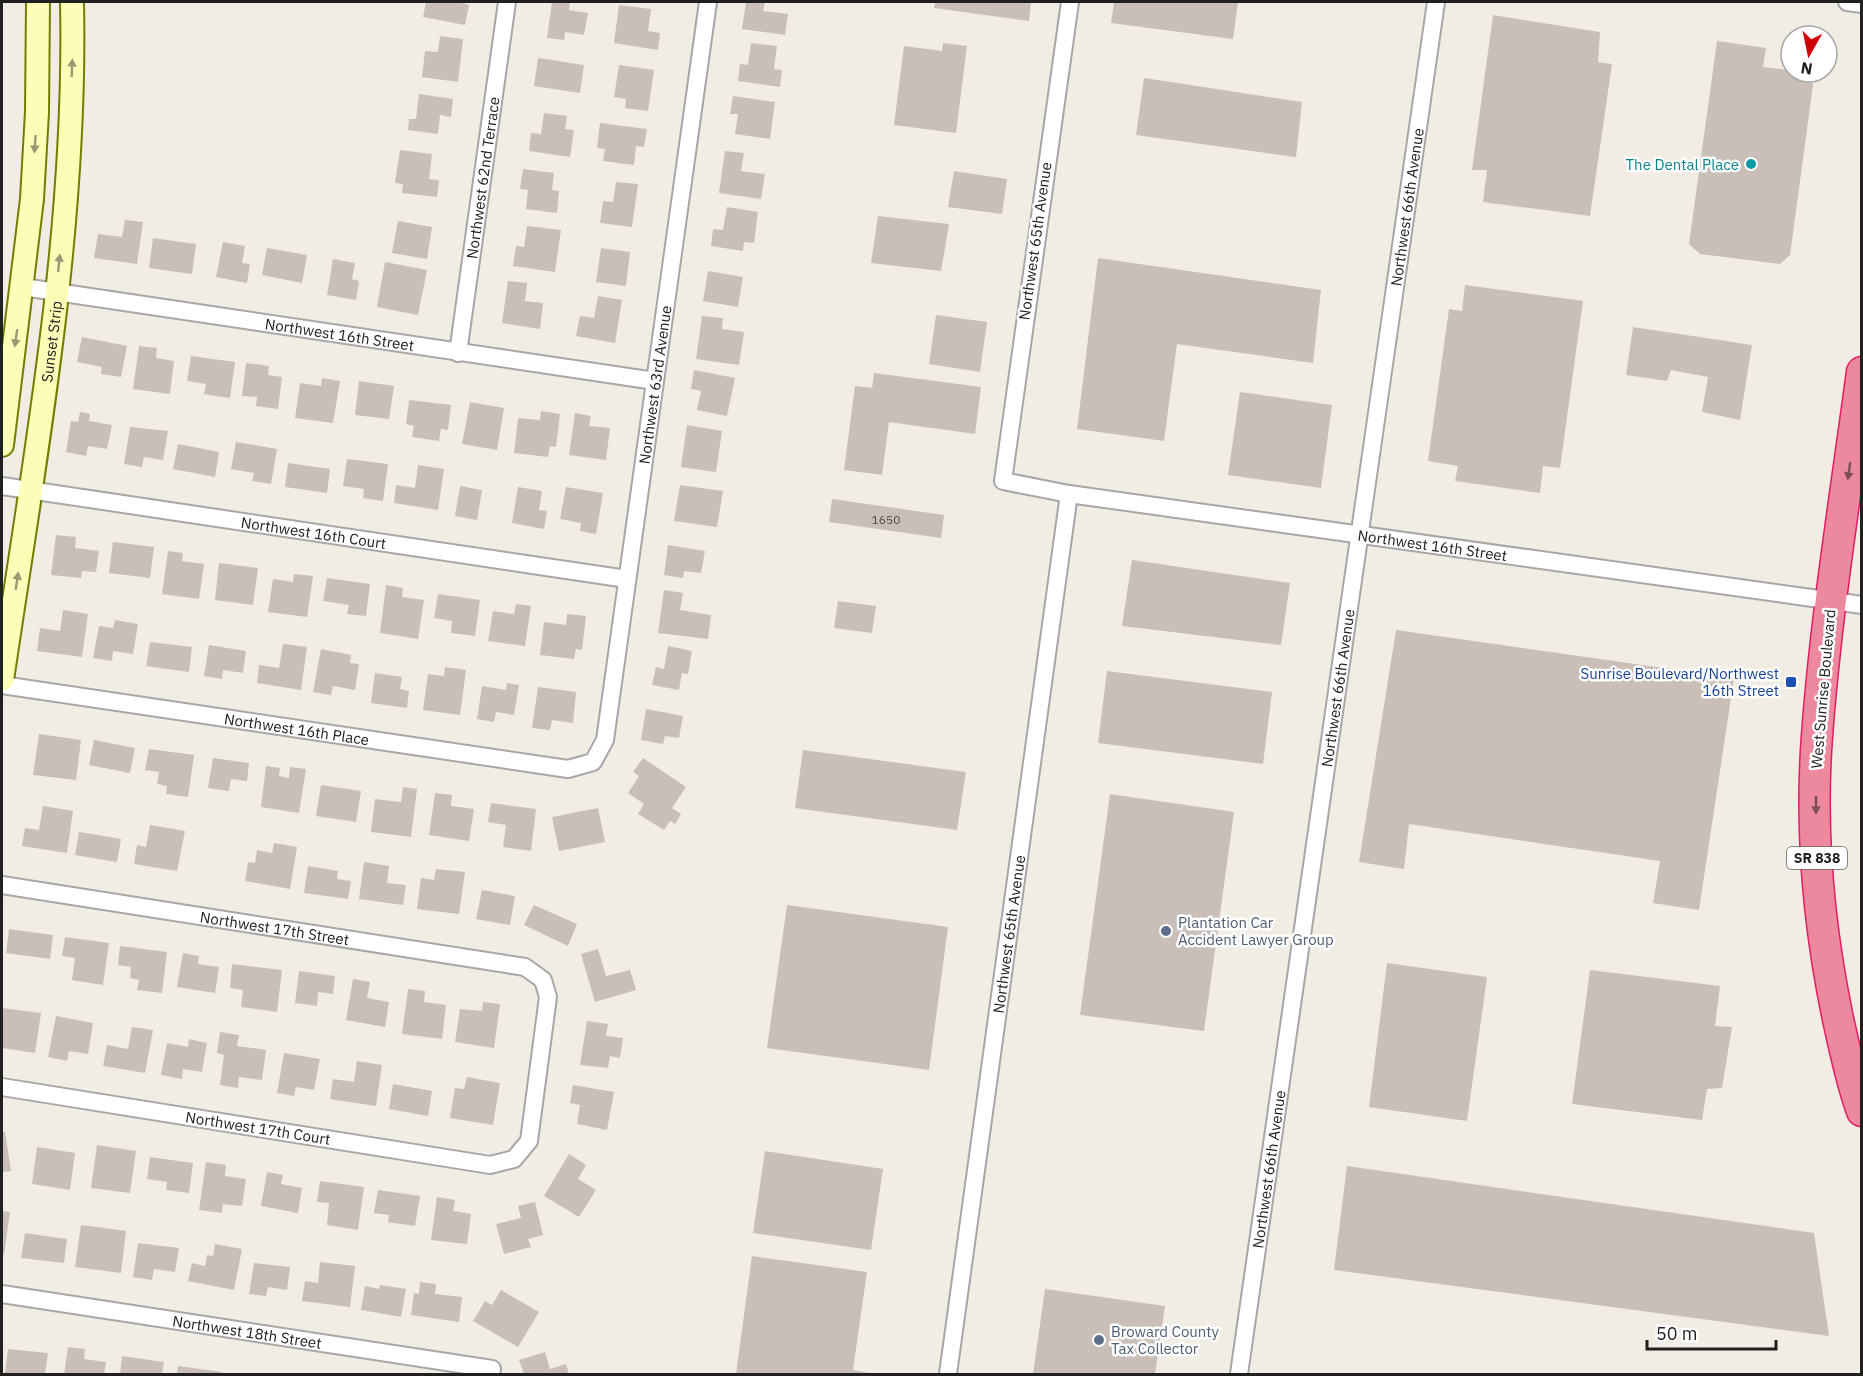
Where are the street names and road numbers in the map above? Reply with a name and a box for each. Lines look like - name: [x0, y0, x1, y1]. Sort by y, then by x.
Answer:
- street label: Northwest 62nd Terrace: [462, 95, 503, 260]
- street label: Northwest 66th Avenue: [1386, 127, 1427, 287]
- street label: Northwest 65th Avenue: [1015, 161, 1055, 321]
- street label: Sunset Strip: [37, 300, 66, 384]
- street label: Northwest 63rd Avenue: [634, 304, 675, 465]
- street label: Northwest 16th Street: [264, 314, 415, 355]
- street label: Northwest 16th Court: [240, 512, 387, 553]
- street label: Northwest 16th Street: [1357, 525, 1508, 565]
- street label: Northwest 66th Avenue: [1317, 608, 1358, 768]
- street label: West Sunrise Boulevard: [1807, 609, 1839, 769]
- street label: Northwest 16th Place: [223, 709, 371, 749]
- road number: SR 838: [1787, 847, 1847, 869]
- street label: Northwest 65th Avenue: [988, 854, 1029, 1014]
- street label: Northwest 17th Street: [199, 907, 351, 949]
- street label: Northwest 66th Avenue: [1248, 1089, 1289, 1249]
- street label: Northwest 17th Court: [184, 1107, 332, 1149]
- street label: Northwest 18th Street: [171, 1311, 323, 1352]

